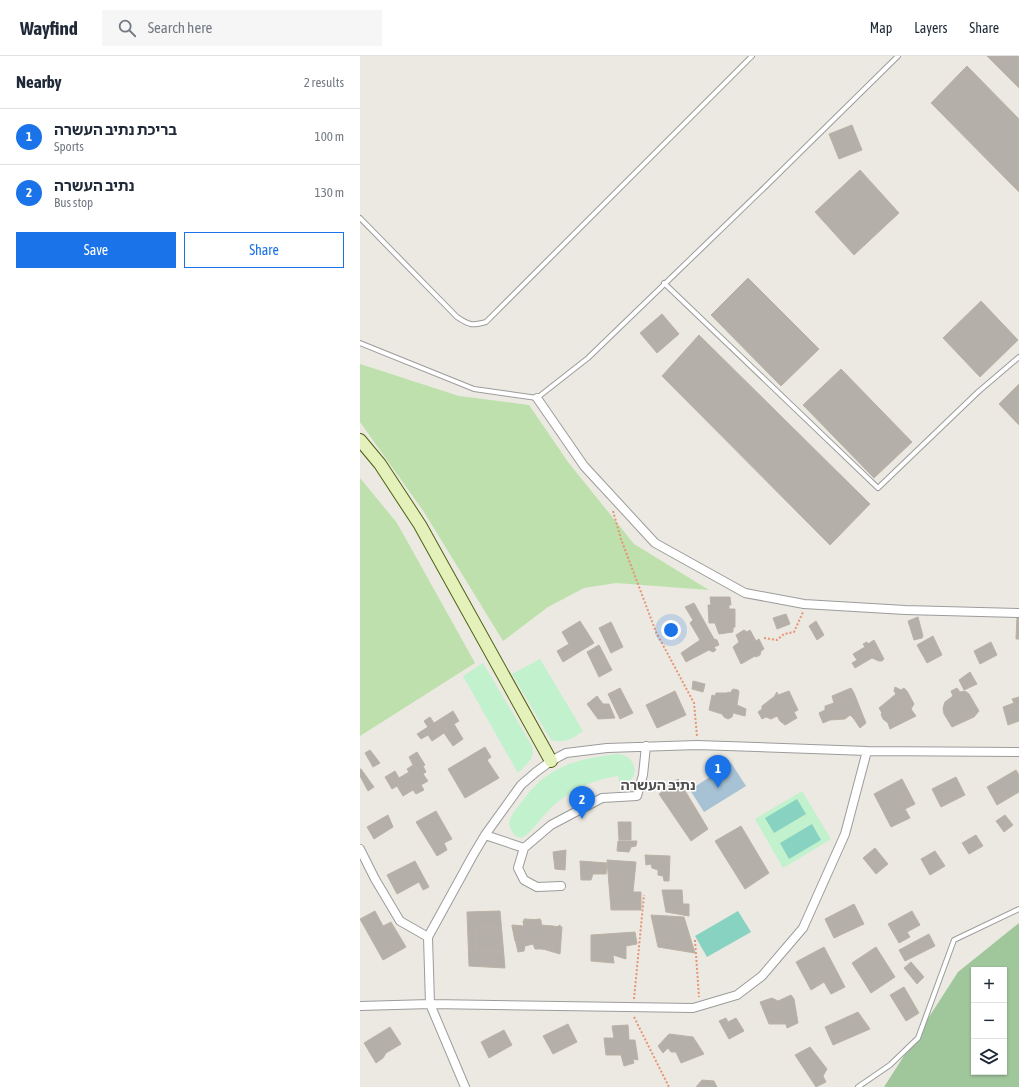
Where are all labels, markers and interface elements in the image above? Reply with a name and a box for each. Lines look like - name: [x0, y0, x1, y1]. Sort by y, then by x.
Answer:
- search box: [102, 10, 382, 46]
- text: Wayfind: [20, 17, 78, 39]
- icon: search: [116, 17, 138, 39]
- text: Search here: [148, 19, 212, 36]
- text: Map: [870, 20, 892, 36]
- text: Layers: [914, 20, 947, 36]
- text: Share: [969, 20, 999, 36]
- text: Nearby: [16, 72, 62, 92]
- text: 2 results: [304, 75, 344, 90]
- text: בריכת נתיב העשרה: [54, 121, 177, 138]
- text: 1: [26, 129, 32, 144]
- text: 100 m: [315, 129, 344, 144]
- text: Sports: [54, 139, 84, 154]
- text: נתיב העשרה: [54, 177, 135, 194]
- text: 2: [26, 185, 32, 200]
- text: 130 m: [315, 185, 344, 200]
- text: Bus stop: [54, 195, 93, 210]
- button: Save: [16, 232, 176, 268]
- button: Share: [184, 232, 344, 268]
- your location: [661, 620, 681, 640]
- pin: 1: [705, 755, 731, 788]
- district label: נתיב העשרה: [620, 777, 696, 793]
- pin: 2: [569, 786, 595, 819]
- map controls: [971, 967, 1007, 1075]
- button: +: [971, 967, 1007, 1003]
- button: −: [971, 1003, 1007, 1039]
- button: layers: [971, 1039, 1007, 1075]

